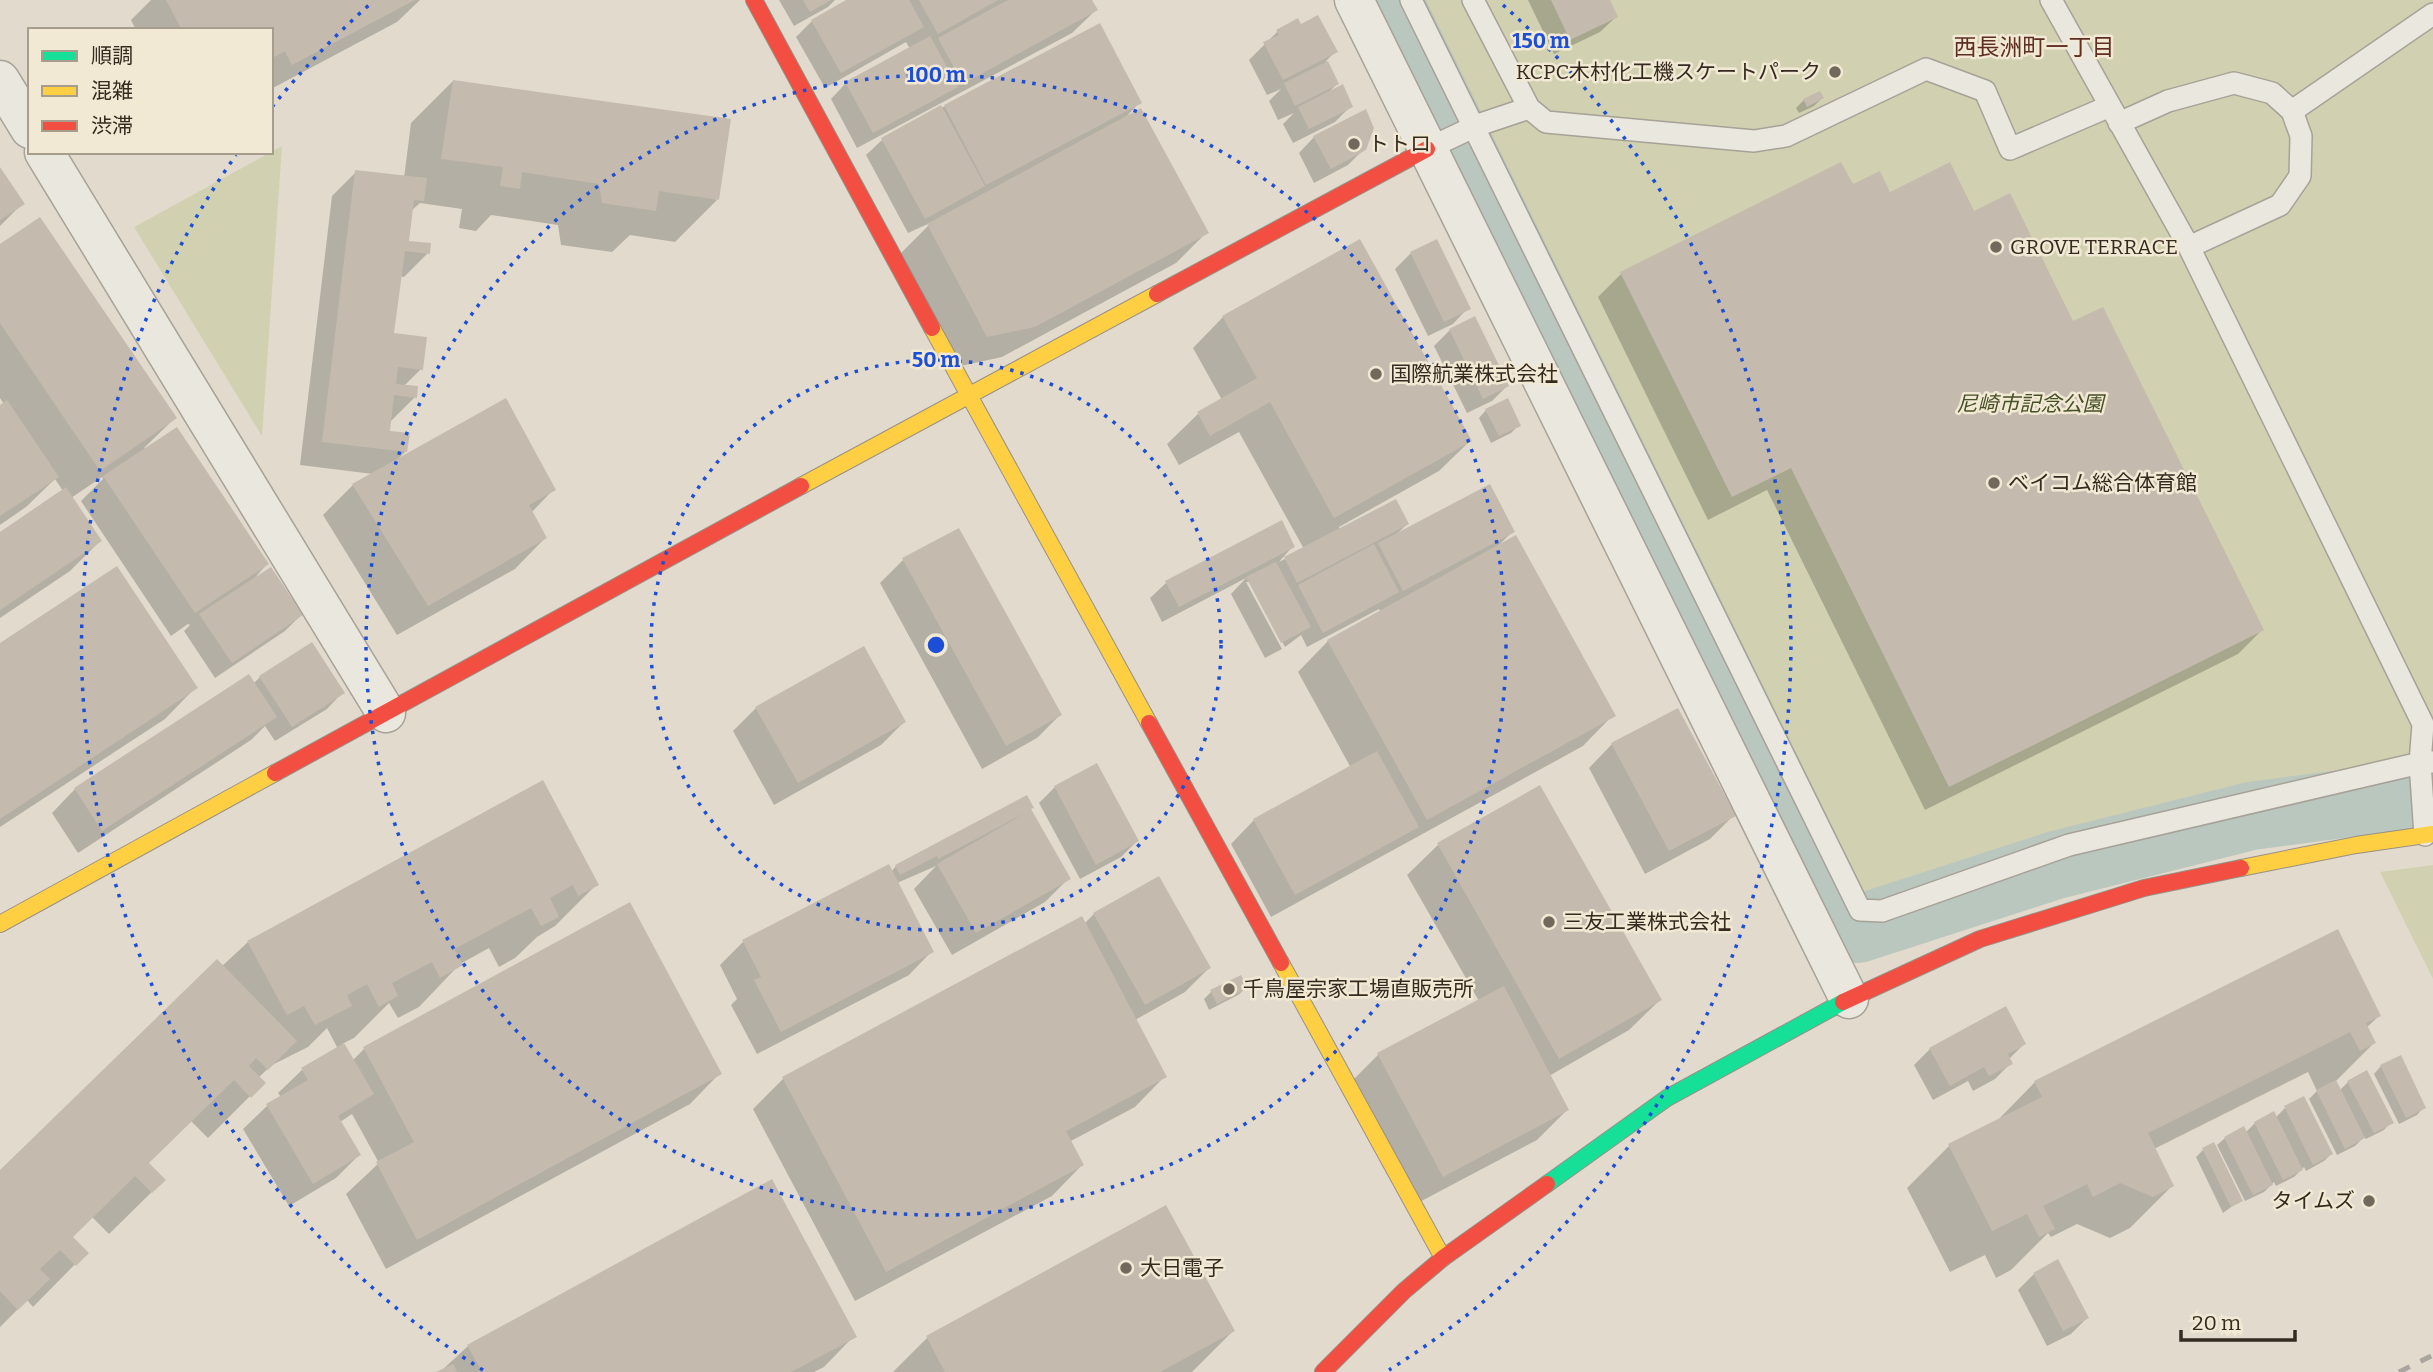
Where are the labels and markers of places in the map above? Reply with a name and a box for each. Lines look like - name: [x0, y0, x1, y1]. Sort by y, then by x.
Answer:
- place label: KCPC木村化工機スケートパーク: [1516, 59, 1821, 85]
- marker: KCPC木村化工機スケートパーク: [1827, 64, 1843, 80]
- place label: トトロ: [1368, 131, 1431, 157]
- marker: トトロ: [1346, 136, 1362, 152]
- place label: GROVE TERRACE: [2010, 234, 2178, 260]
- marker: GROVE TERRACE: [1988, 239, 2004, 255]
- place label: 国際航業株式会社: [1390, 361, 1558, 387]
- marker: 国際航業株式会社: [1368, 366, 1384, 382]
- place label: ベイコム総合体育館: [2008, 470, 2197, 496]
- marker: ベイコム総合体育館: [1986, 475, 2002, 491]
- centre of rings: [924, 633, 948, 657]
- place label: 三友工業株式会社: [1563, 909, 1731, 935]
- marker: 三友工業株式会社: [1541, 914, 1557, 930]
- place label: 千鳥屋宗家工場直販売所: [1243, 976, 1474, 1002]
- marker: 千鳥屋宗家工場直販売所: [1221, 981, 1237, 997]
- place label: タイムズ: [2271, 1188, 2355, 1214]
- marker: タイムズ: [2361, 1193, 2377, 1209]
- place label: 大日電子: [1140, 1255, 1224, 1281]
- marker: 大日電子: [1118, 1260, 1134, 1276]

